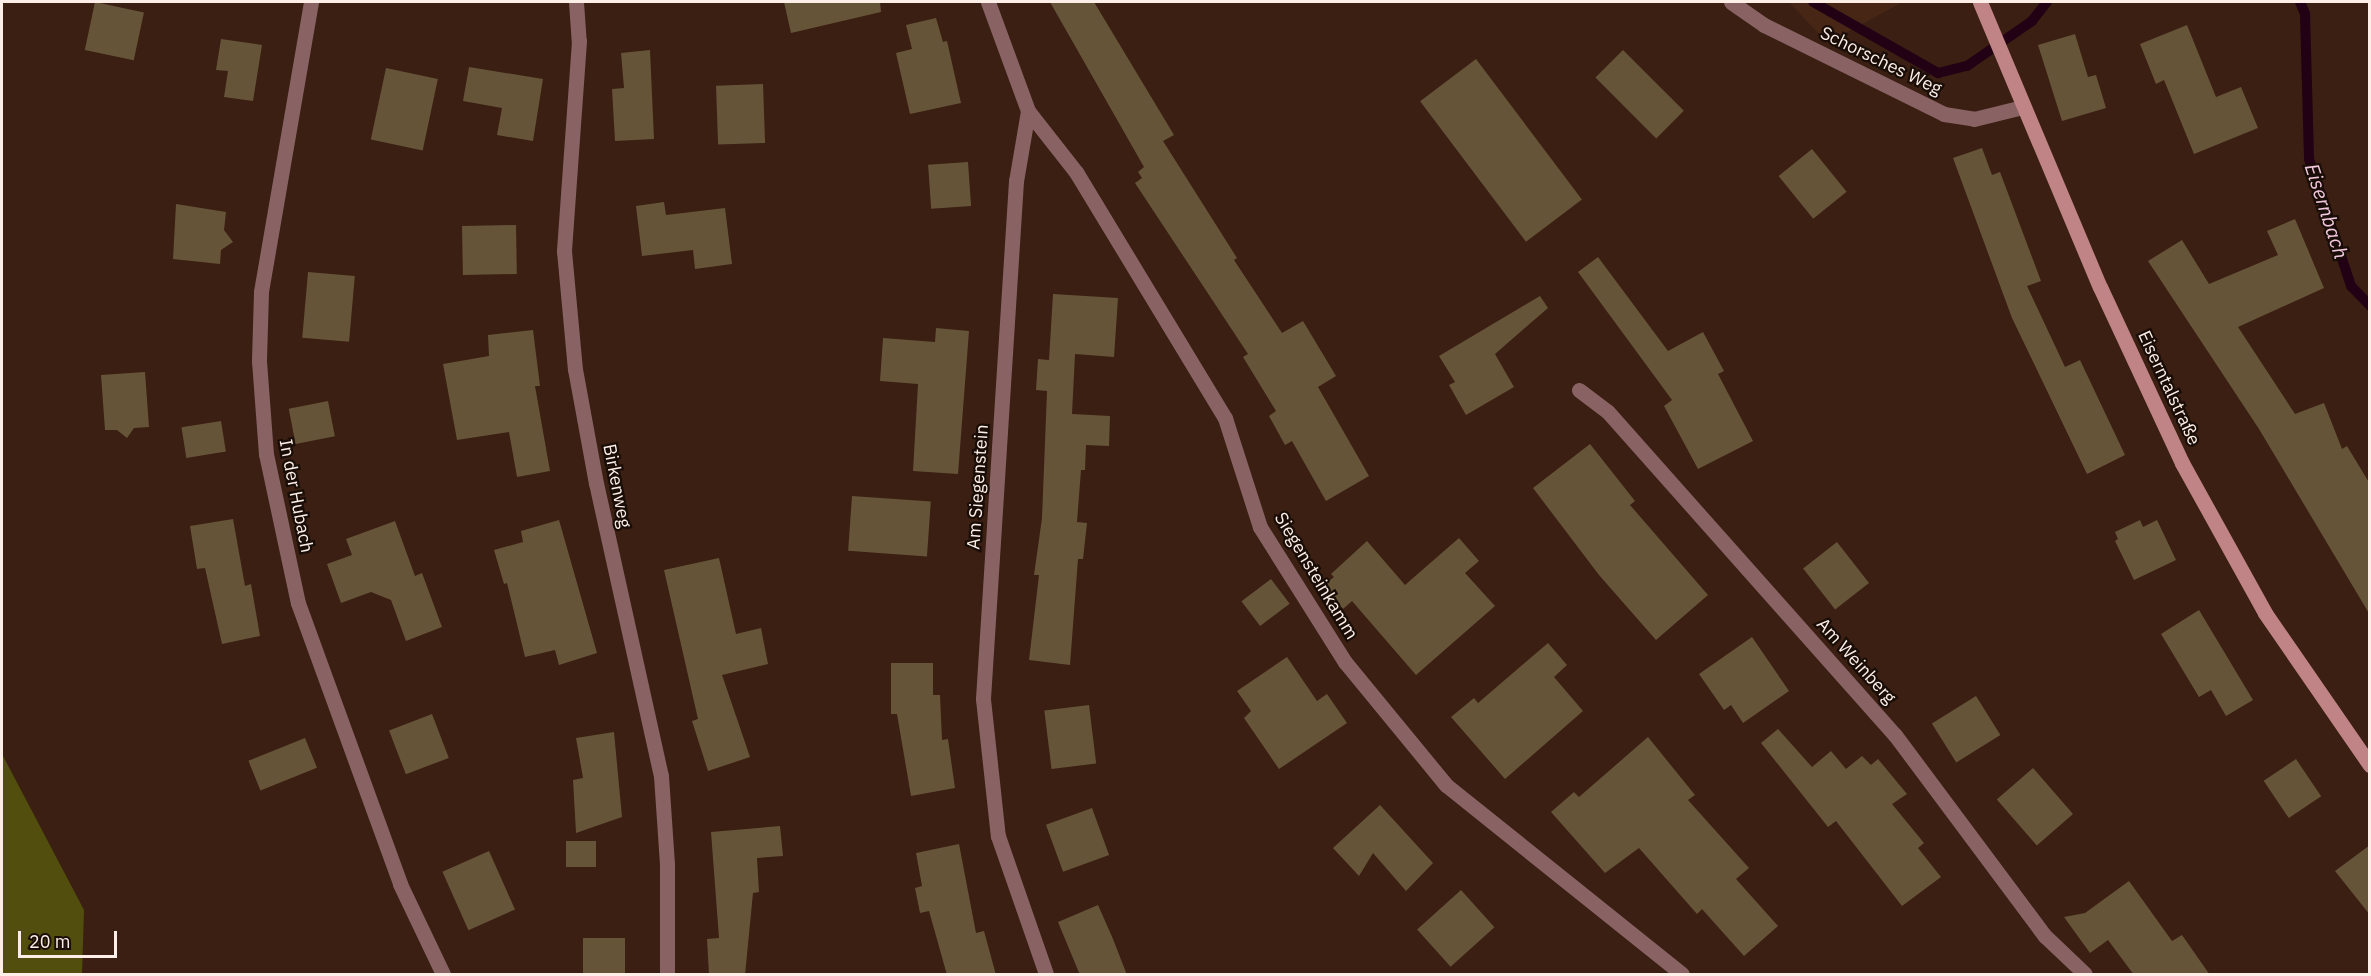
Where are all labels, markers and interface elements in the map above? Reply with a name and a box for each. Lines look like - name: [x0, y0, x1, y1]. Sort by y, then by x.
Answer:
- street label: Schorsches Weg: [1817, 22, 1945, 100]
- water label: Eisernbach: [2300, 160, 2354, 262]
- street label: Eiserntalstraße: [2133, 327, 2205, 449]
- street label: Am Siegenstein: [963, 424, 993, 550]
- street label: In der Hubach: [274, 437, 318, 555]
- street label: Birkenweg: [598, 442, 636, 530]
- street label: Siegensteinkamm: [1270, 509, 1362, 643]
- street label: Am Weinberg: [1812, 614, 1900, 708]
- scale bar: [21, 919, 120, 957]
- text: 20 m: [29, 930, 71, 953]

